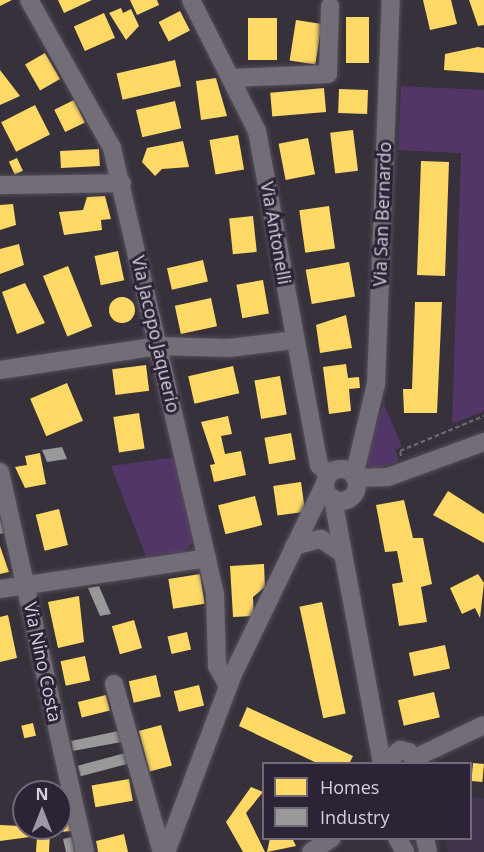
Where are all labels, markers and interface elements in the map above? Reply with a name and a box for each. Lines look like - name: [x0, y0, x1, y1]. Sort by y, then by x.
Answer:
- street label: Via San Bernardo: [369, 141, 395, 287]
- street label: Via Antonelli: [256, 180, 296, 286]
- street label: Via Jacopo Jaquerio: [127, 253, 185, 415]
- street label: Via Nino Costa: [20, 600, 66, 724]
- legend: [262, 762, 472, 840]
- text: Homes: [320, 775, 379, 799]
- north arrow: [12, 780, 72, 840]
- text: N: [35, 783, 49, 805]
- text: Industry: [320, 805, 390, 829]

